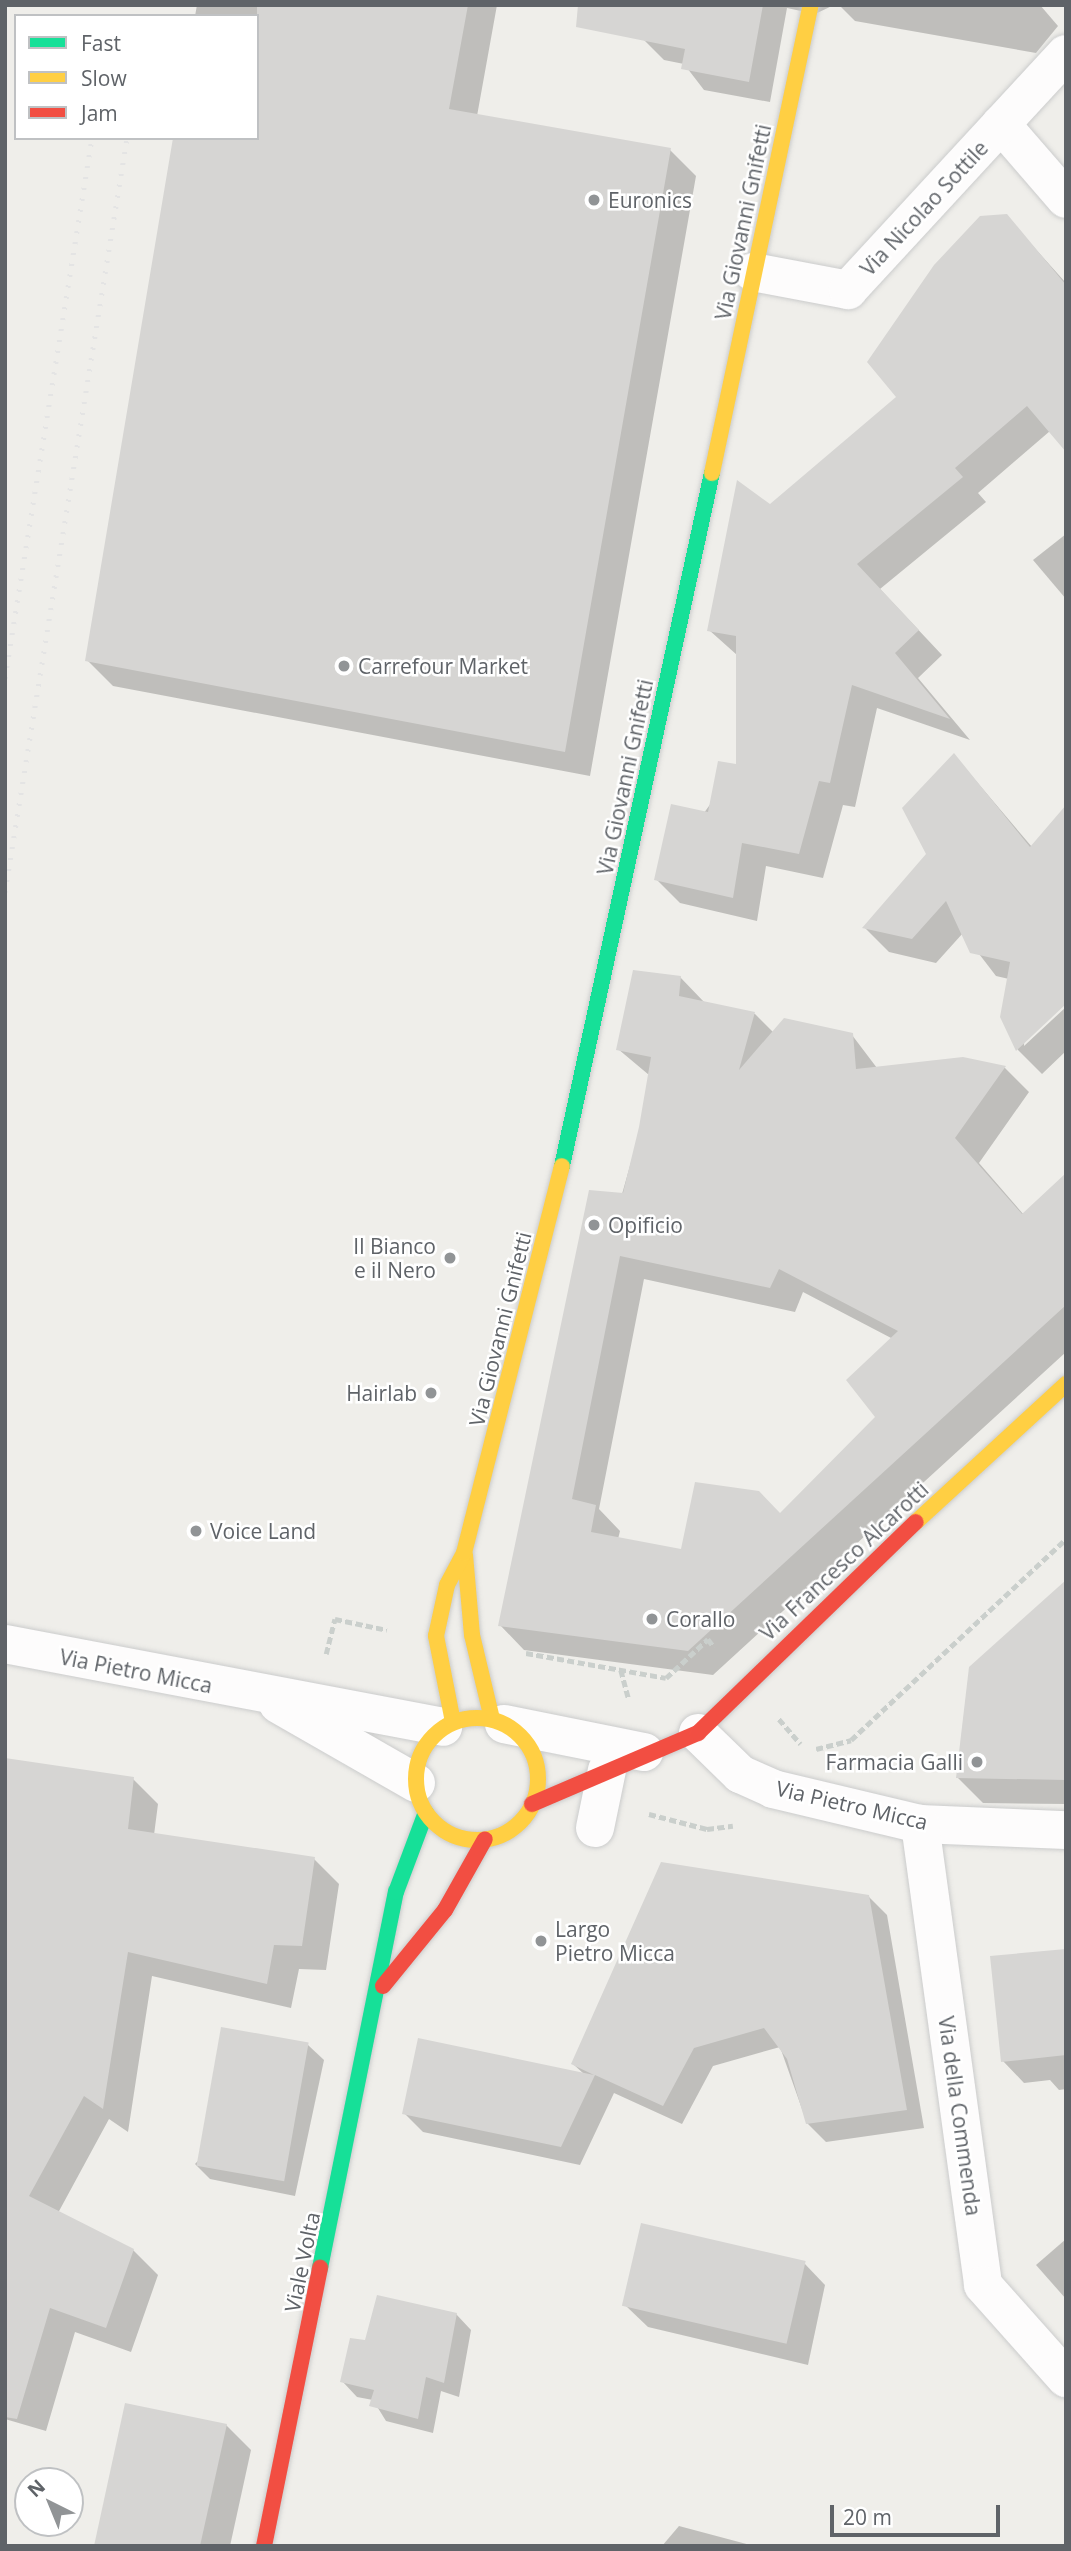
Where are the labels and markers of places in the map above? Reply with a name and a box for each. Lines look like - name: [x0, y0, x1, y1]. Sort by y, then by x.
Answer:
- place label: Euronics: [608, 187, 692, 213]
- marker: Euronics: [586, 192, 602, 208]
- place label: Carrefour Market: [358, 653, 528, 679]
- marker: Carrefour Market: [336, 658, 352, 674]
- place label: Opificio: [608, 1212, 683, 1238]
- marker: Opificio: [586, 1217, 602, 1233]
- place label: Il Bianco e il Nero: [353, 1233, 436, 1283]
- marker: Il Bianco e il Nero: [442, 1250, 458, 1266]
- place label: Hairlab: [346, 1380, 417, 1406]
- marker: Hairlab: [423, 1385, 439, 1401]
- place label: Voice Land: [210, 1518, 316, 1544]
- marker: Voice Land: [188, 1523, 204, 1539]
- place label: Corallo: [666, 1606, 735, 1632]
- marker: Corallo: [644, 1611, 660, 1627]
- place label: Farmacia Galli: [825, 1749, 963, 1775]
- marker: Farmacia Galli: [969, 1754, 985, 1770]
- place label: Largo Pietro Micca: [555, 1916, 675, 1966]
- marker: Largo Pietro Micca: [533, 1933, 549, 1949]

